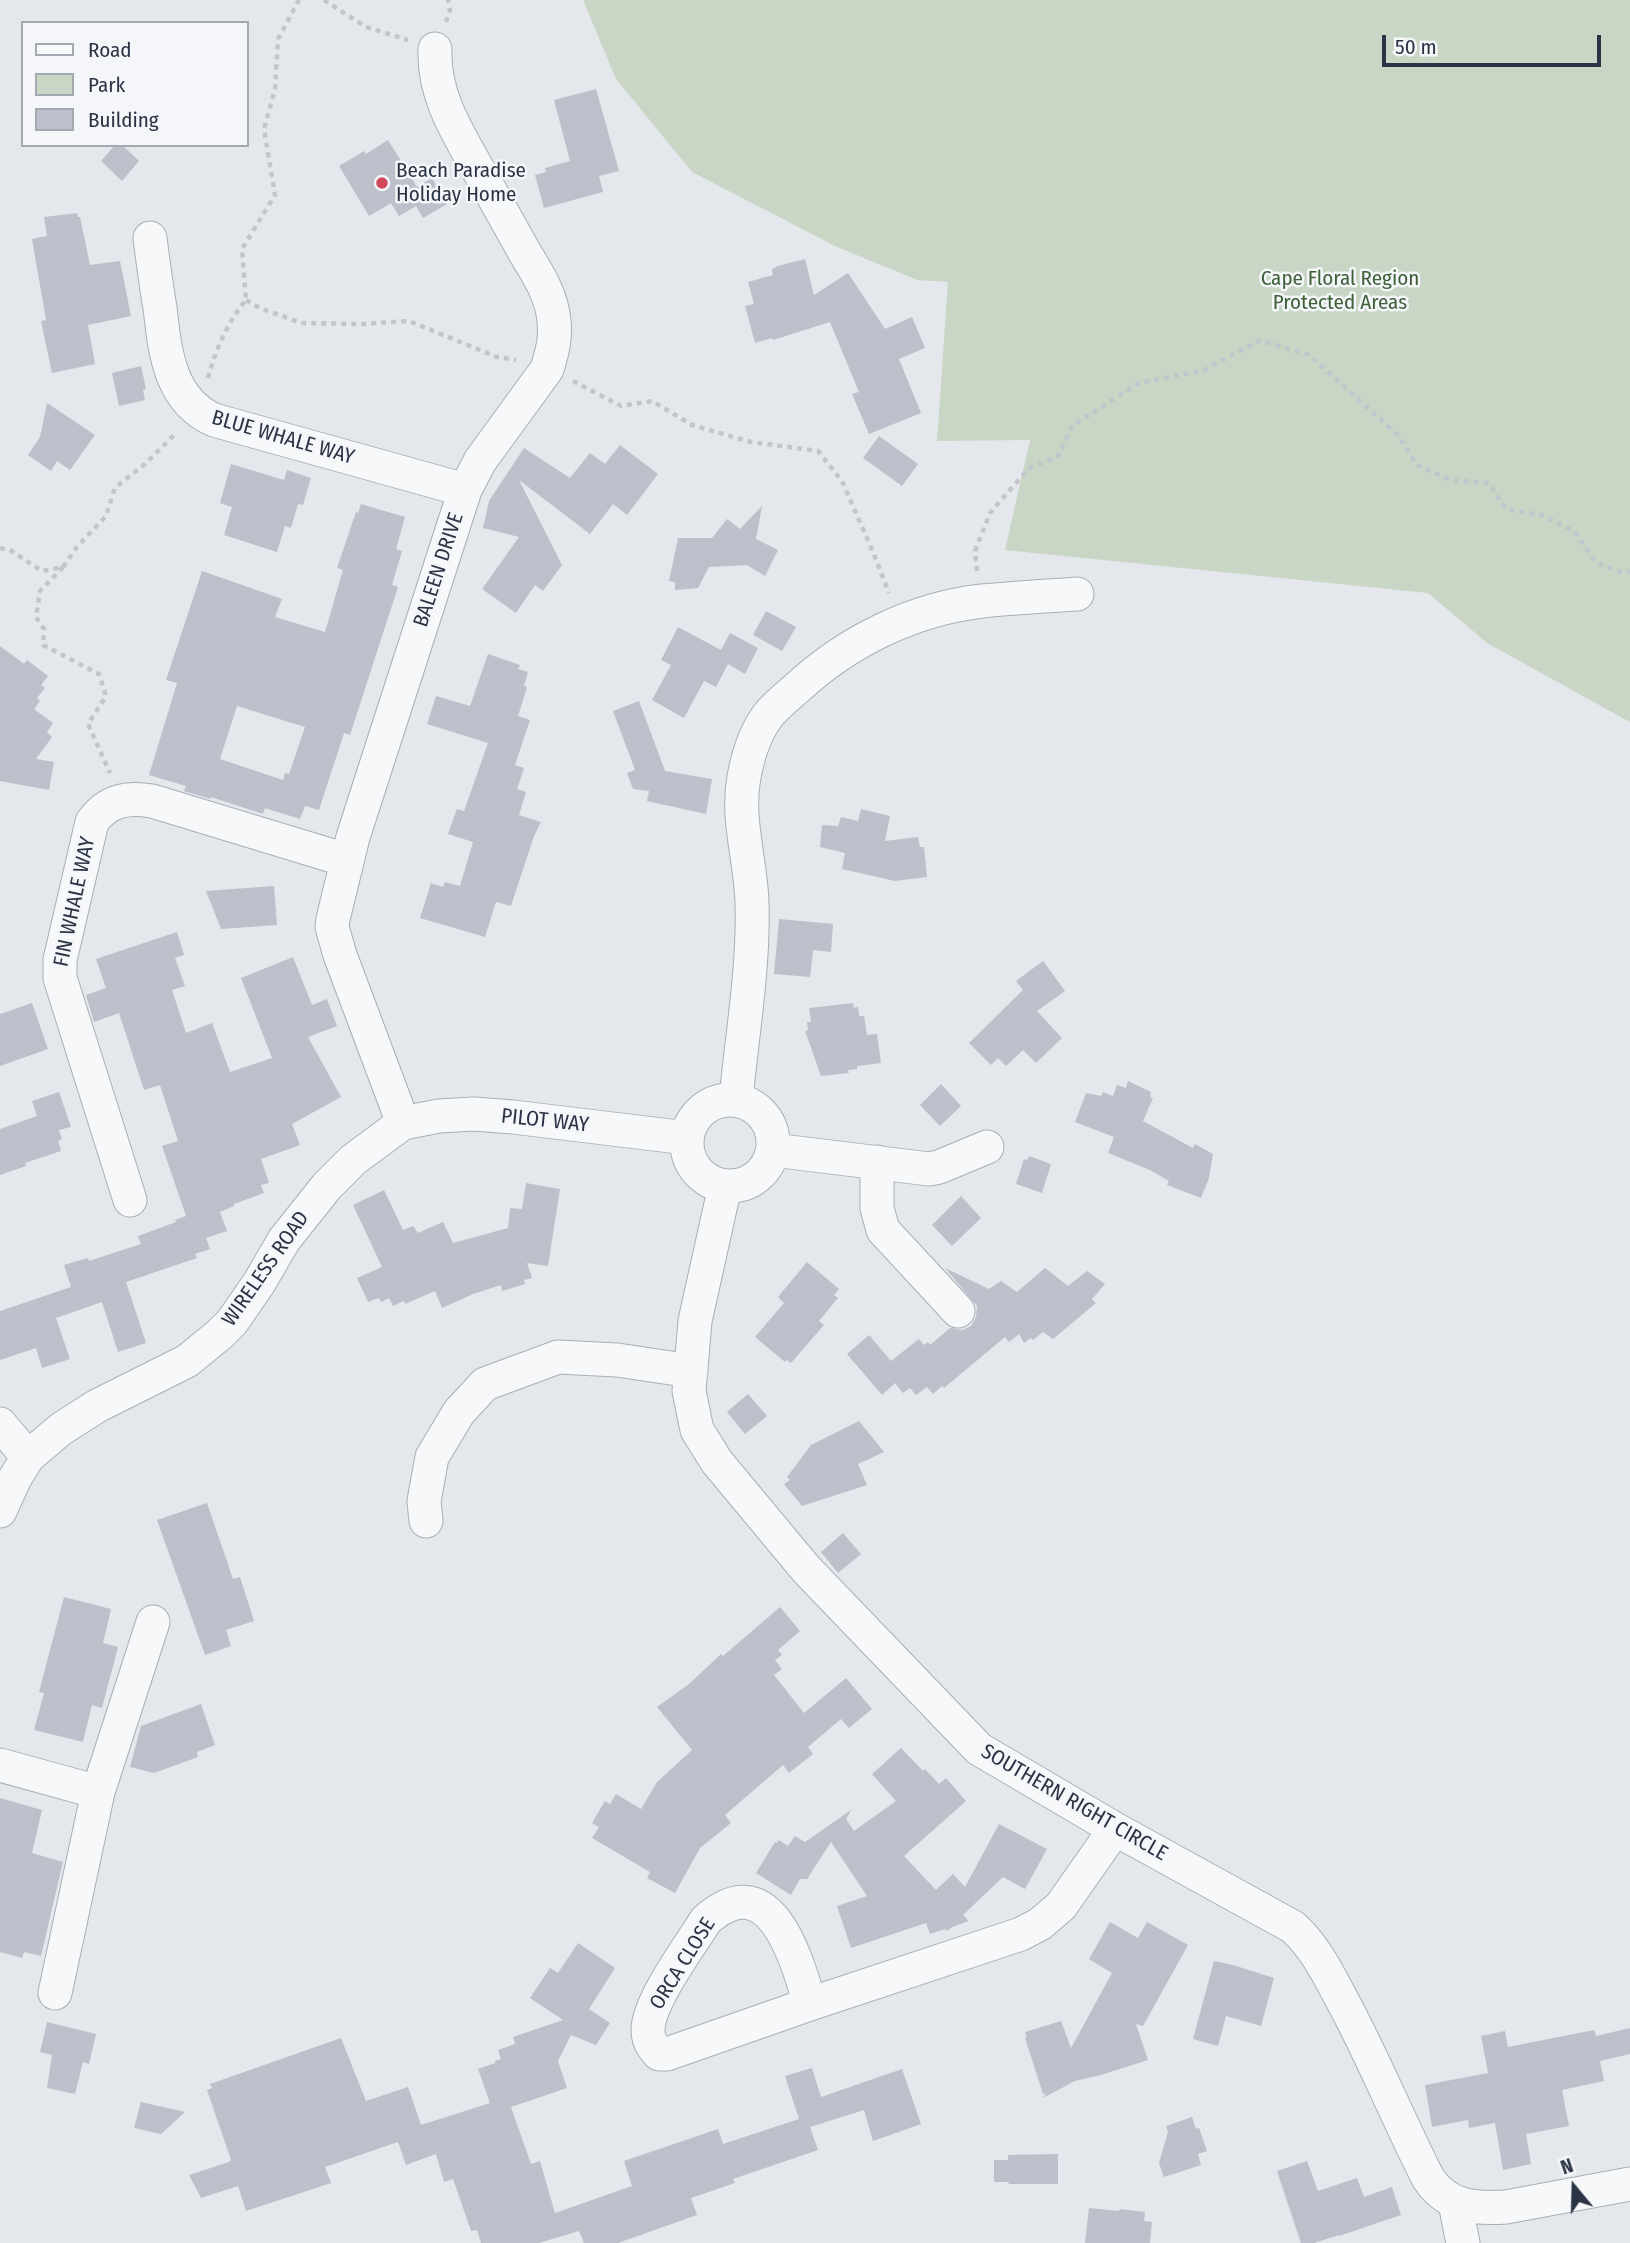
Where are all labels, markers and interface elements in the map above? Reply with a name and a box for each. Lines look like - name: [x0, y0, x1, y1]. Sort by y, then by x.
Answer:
- legend: [21, 21, 248, 147]
- scale bar: [1385, 21, 1604, 65]
- text: 50 m: [1395, 34, 1437, 60]
- text: Road: [88, 37, 132, 63]
- text: Park: [88, 72, 125, 98]
- text: Building: [88, 107, 159, 133]
- place label: Beach Paradise Holiday Home: [396, 158, 526, 208]
- marker: Beach Paradise Holiday Home: [374, 175, 390, 191]
- park label: Cape Floral Region Protected Areas: [1261, 266, 1419, 316]
- street label: BLUE WHALE WAY: [209, 406, 357, 470]
- street label: BALEEN DRIVE: [409, 510, 469, 630]
- street label: FIN WHALE WAY: [49, 835, 101, 969]
- street label: PILOT WAY: [500, 1104, 590, 1138]
- street label: WIRELESS ROAD: [217, 1207, 315, 1331]
- street label: SOUTHERN RIGHT CIRCLE: [976, 1739, 1172, 1867]
- street label: ORCA CLOSE: [645, 1913, 721, 2015]
- north arrow: [1539, 2152, 1609, 2222]
- text: N: [1558, 2154, 1576, 2179]

